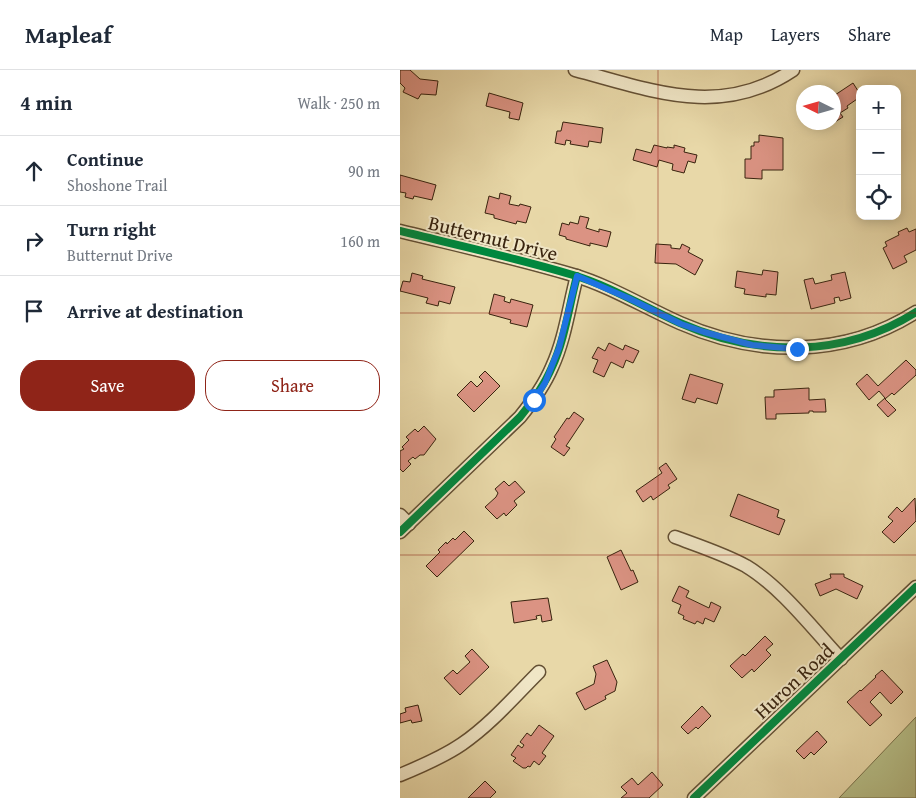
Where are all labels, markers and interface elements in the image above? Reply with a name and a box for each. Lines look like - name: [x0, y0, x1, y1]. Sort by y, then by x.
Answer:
- text: Mapleaf: [25, 17, 112, 52]
- text: Map: [710, 21, 743, 48]
- text: Layers: [771, 21, 820, 48]
- text: Share: [848, 21, 891, 48]
- north arrow: [796, 85, 841, 130]
- map controls: [856, 85, 901, 220]
- button: +: [856, 85, 901, 130]
- text: 4 min: [20, 87, 72, 118]
- text: Walk · 250 m: [297, 91, 380, 115]
- button: −: [856, 130, 901, 175]
- text: Continue: [67, 145, 144, 173]
- icon: ahead: [20, 157, 48, 185]
- text: 90 m: [348, 159, 380, 183]
- text: Shoshone Trail: [67, 173, 167, 197]
- button: locate: [856, 175, 901, 220]
- street label: Butternut Drive: [425, 207, 561, 268]
- text: Turn right: [67, 215, 156, 243]
- icon: right: [20, 227, 48, 255]
- text: 160 m: [340, 229, 380, 253]
- text: Butternut Drive: [67, 243, 173, 267]
- icon: arrive: [20, 297, 48, 325]
- text: Arrive at destination: [67, 297, 243, 325]
- route end: [786, 338, 809, 361]
- button: Save: [20, 360, 195, 411]
- button: Share: [205, 360, 380, 411]
- route start: [523, 389, 546, 412]
- street label: Huron Road: [747, 636, 840, 725]

